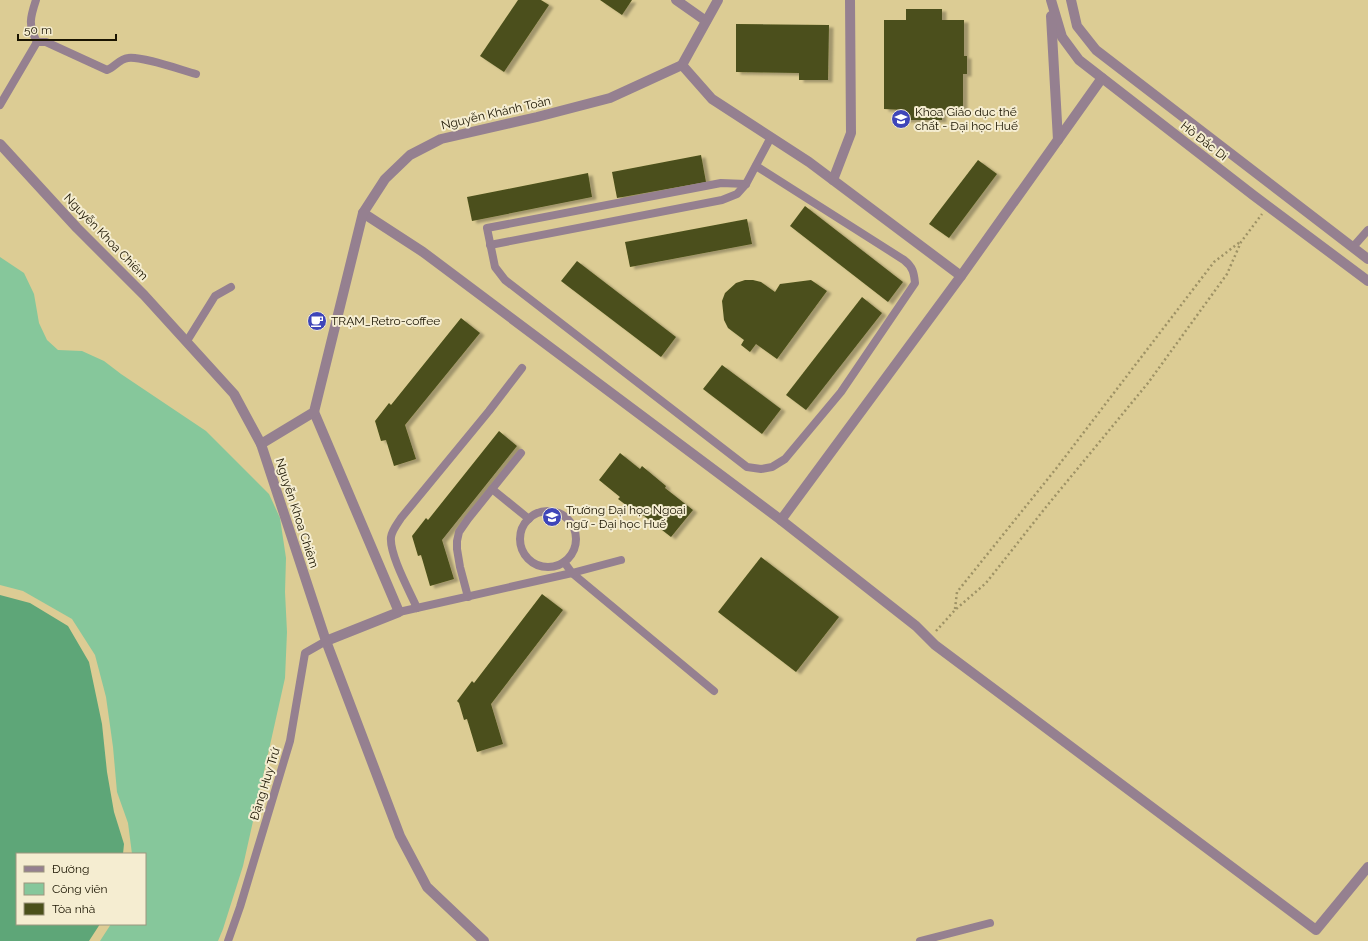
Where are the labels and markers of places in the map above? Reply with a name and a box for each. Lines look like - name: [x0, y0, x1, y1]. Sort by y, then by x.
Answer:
- place label: Khoa Giáo dục thể chất - Đại học Huế: [915, 105, 1018, 133]
- school or university icon: Khoa Giáo dục thể chất - Đại học Huế: [890, 108, 912, 130]
- cafe icon: TRẠM_Retro-coffee: [306, 310, 328, 332]
- place label: TRẠM_Retro-coffee: [331, 314, 440, 328]
- place label: Trường Đại học Ngoại ngữ - Đại học Huế: [566, 503, 686, 531]
- school or university icon: Trường Đại học Ngoại ngữ - Đại học Huế: [541, 506, 563, 528]

